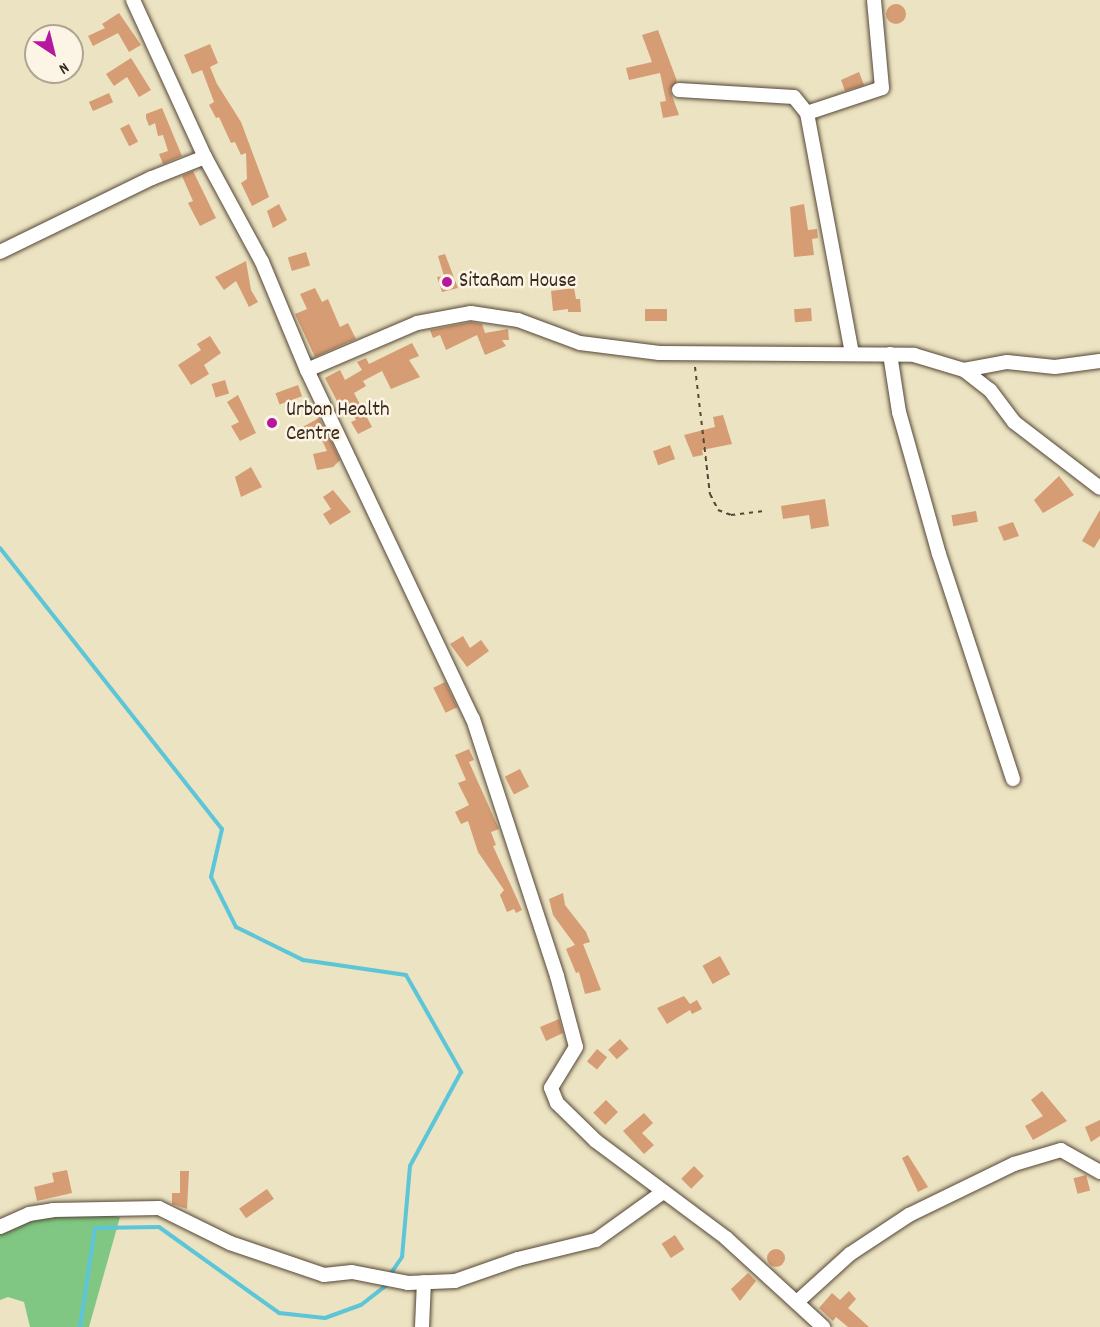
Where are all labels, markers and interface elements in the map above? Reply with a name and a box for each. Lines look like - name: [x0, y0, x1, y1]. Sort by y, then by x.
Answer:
- north arrow: [24, 24, 84, 84]
- text: N: [54, 56, 73, 79]
- place label: SitaRam House: [459, 269, 576, 295]
- marker: SitaRam House: [440, 275, 454, 289]
- place label: Urban Health Centre: [286, 398, 390, 448]
- marker: Urban Health Centre: [263, 414, 281, 432]

